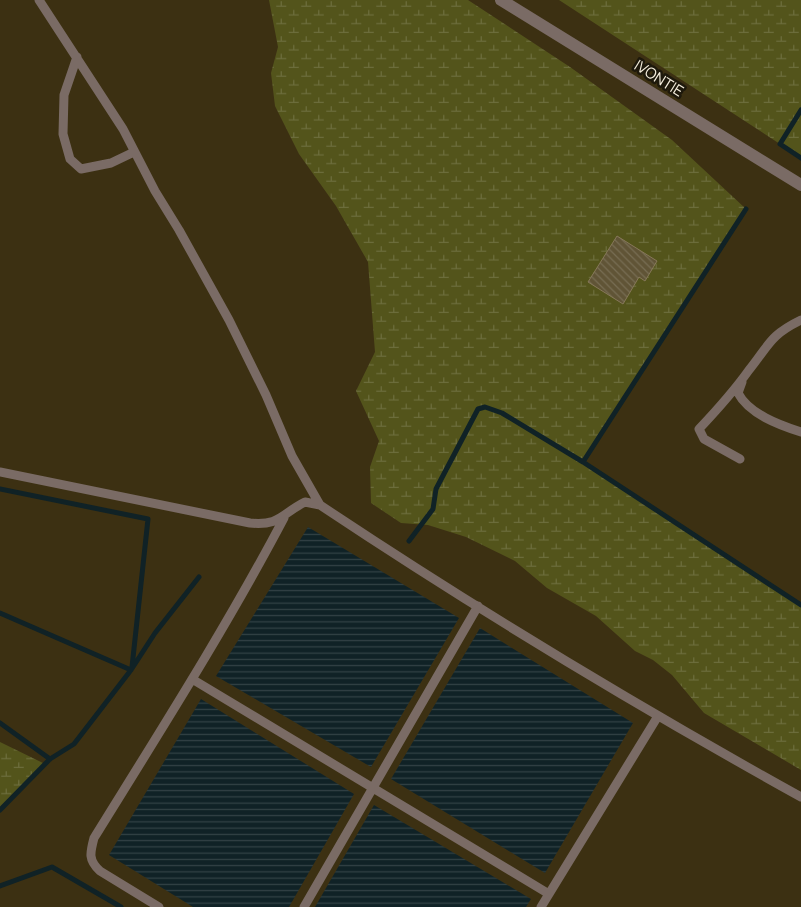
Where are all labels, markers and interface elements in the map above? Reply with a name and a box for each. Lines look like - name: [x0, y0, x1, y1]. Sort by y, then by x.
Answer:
- street label: IVONTIE: [630, 55, 688, 101]

